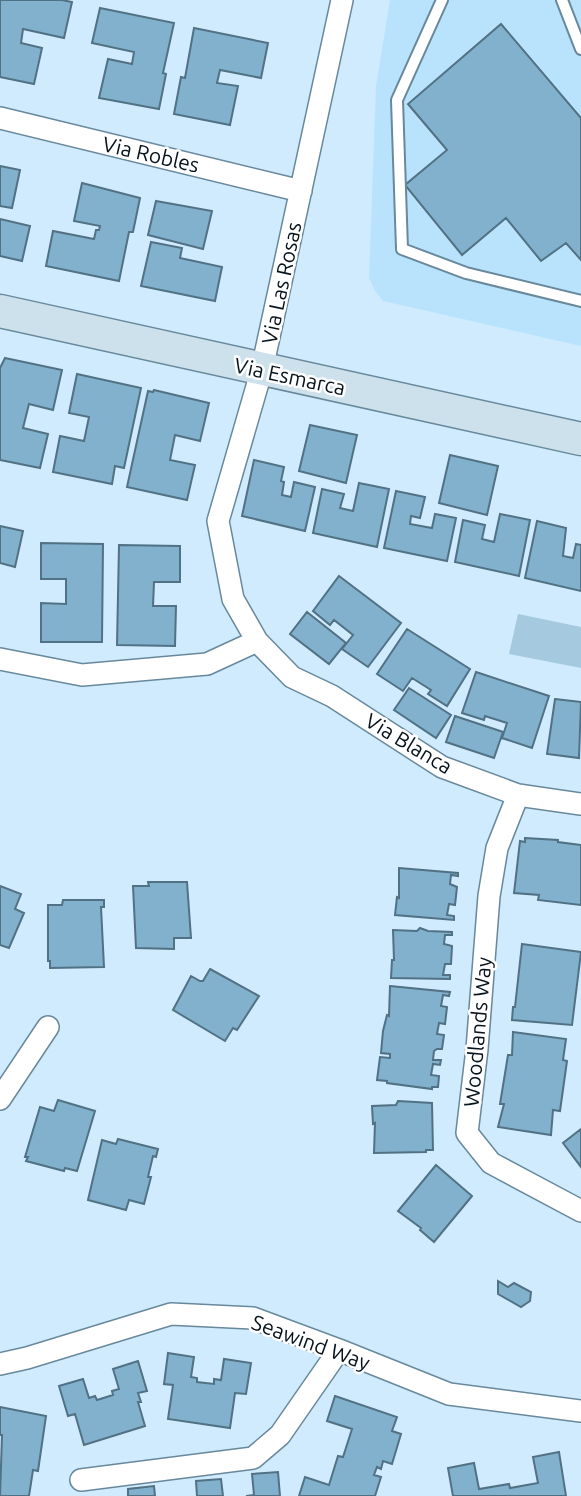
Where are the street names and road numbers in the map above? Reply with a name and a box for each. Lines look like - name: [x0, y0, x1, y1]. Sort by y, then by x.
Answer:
- street label: Via Robles: [100, 131, 202, 177]
- street label: Via Las Rosas: [256, 220, 306, 346]
- street label: Via Esmarca: [232, 353, 348, 399]
- street label: Via Blanca: [361, 708, 457, 778]
- street label: Woodlands Way: [458, 956, 496, 1108]
- street label: Seawind Way: [249, 1310, 373, 1374]

